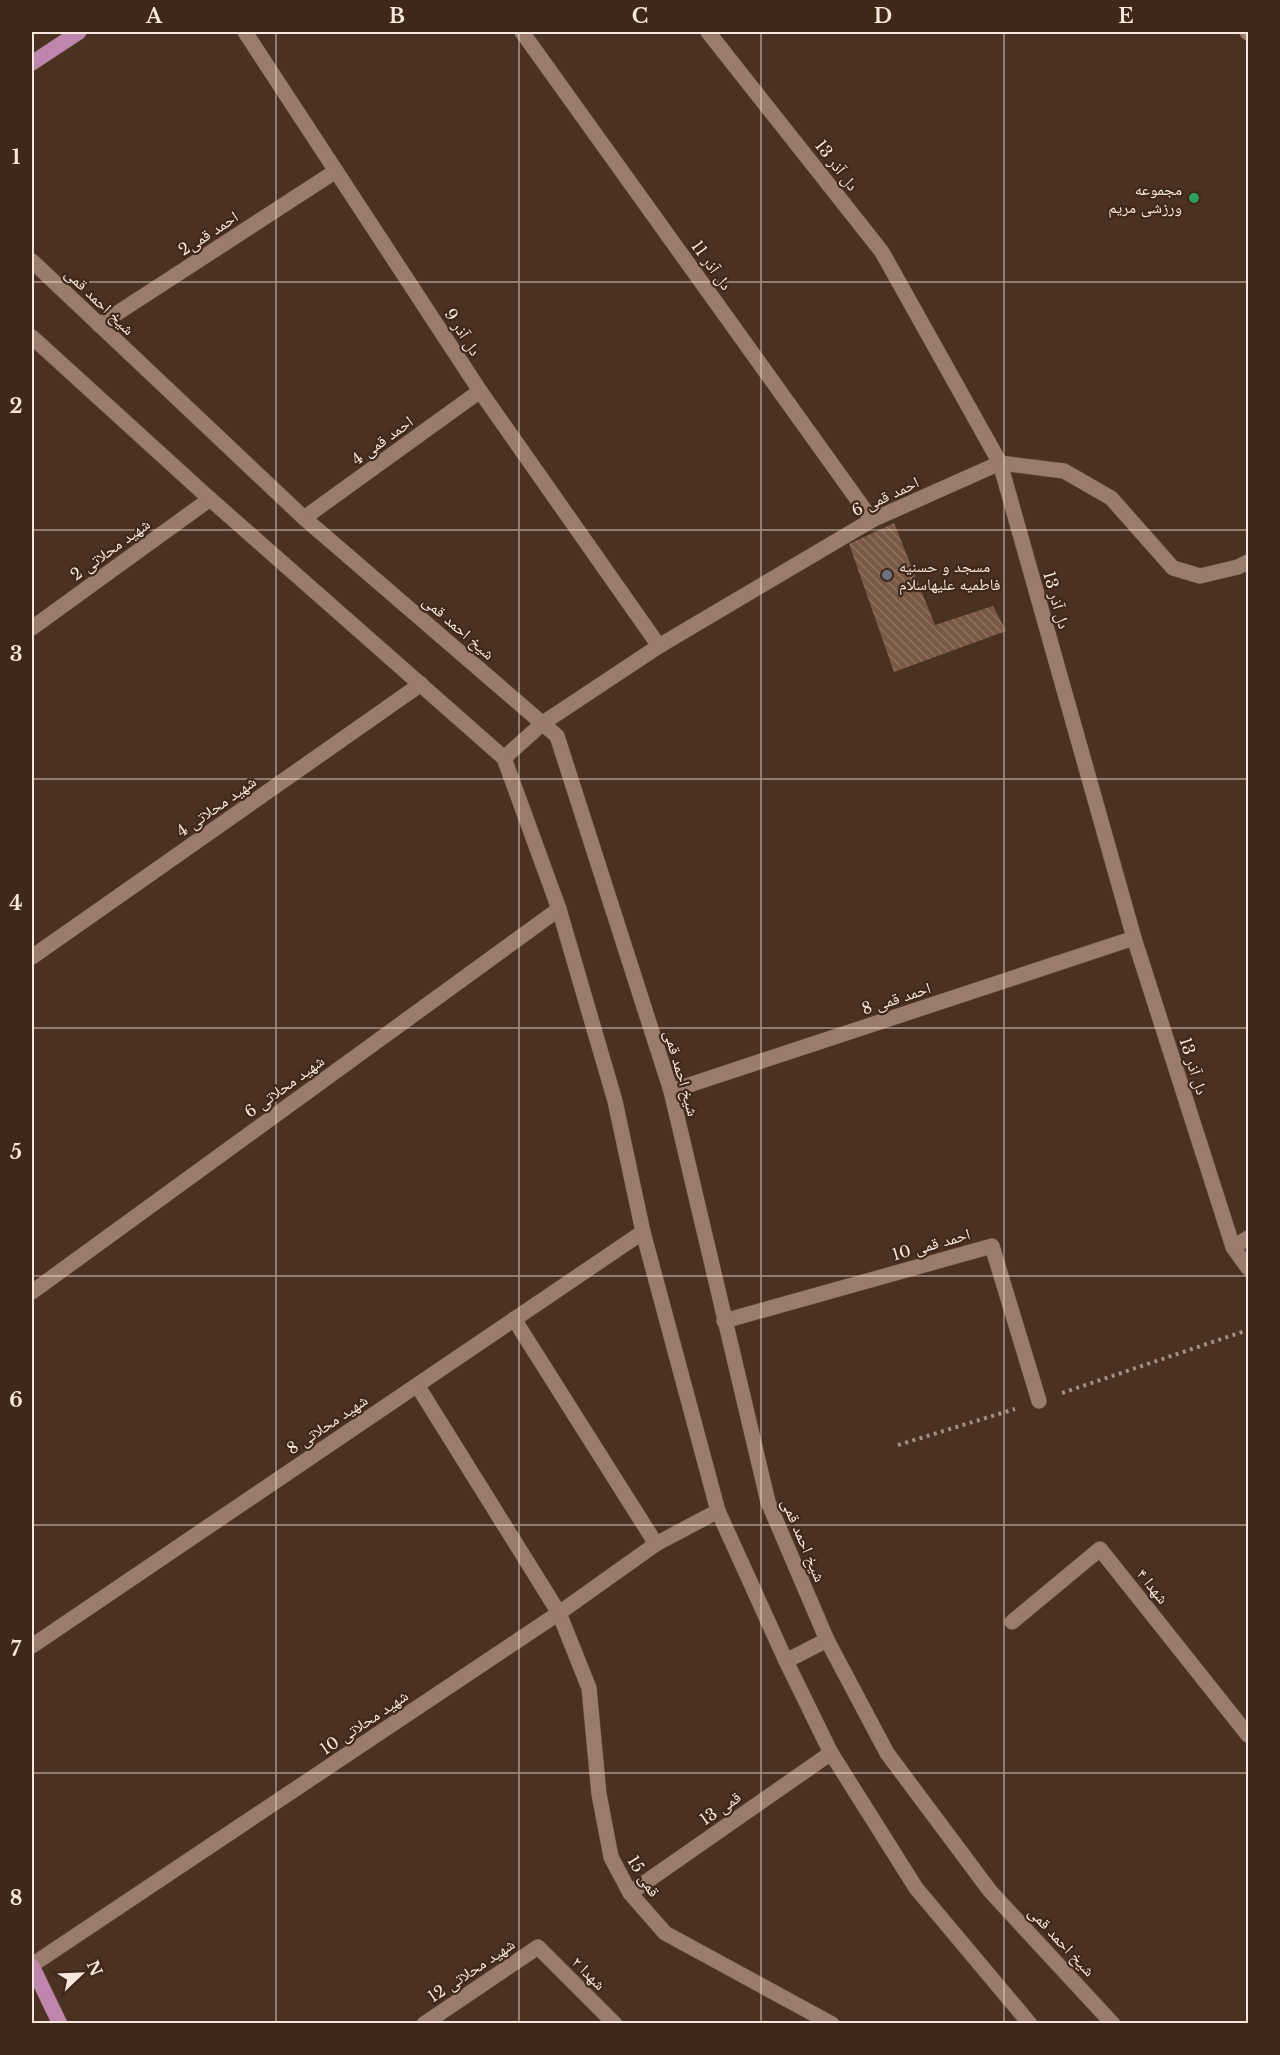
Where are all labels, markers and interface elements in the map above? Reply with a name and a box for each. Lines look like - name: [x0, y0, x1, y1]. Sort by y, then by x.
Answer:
- text: A: [145, 4, 163, 28]
- text: B: [389, 4, 405, 28]
- text: C: [632, 4, 648, 28]
- text: D: [874, 4, 892, 28]
- text: E: [1118, 4, 1134, 28]
- street label: دل آذر 13: [810, 136, 863, 195]
- text: 1: [12, 145, 21, 169]
- place label: مجموعه ورزشی مریم: [1108, 179, 1182, 218]
- marker: مجموعه ورزشی مریم: [1187, 191, 1201, 205]
- street label: احمد قمی2: [174, 206, 242, 260]
- street label: دل آذر 11: [687, 236, 737, 294]
- street label: شیخ احمد قمی: [60, 263, 139, 340]
- street label: دل آذر 9: [440, 305, 486, 360]
- text: 2: [9, 394, 23, 418]
- street label: احمد قمی 4: [347, 411, 417, 470]
- street label: احمد قمی 6: [848, 472, 922, 521]
- street label: شهید محلاتی 2: [66, 514, 154, 585]
- place label: مسجد و حسنیه فاطمیه علیهاسلام: [899, 556, 1001, 595]
- marker: مسجد و حسنیه فاطمیه علیهاسلام: [880, 568, 894, 582]
- street label: دل آذر 13: [1038, 569, 1075, 631]
- street label: شیخ احمد قمی: [418, 590, 499, 664]
- text: 3: [10, 642, 22, 666]
- street label: شهید محلاتی 4: [172, 771, 260, 842]
- text: 4: [9, 891, 23, 915]
- street label: احمد قمی 8: [859, 977, 933, 1019]
- street label: شیخ احمد قمی: [659, 1028, 704, 1119]
- street label: دل آذر 13: [1174, 1035, 1213, 1097]
- street label: شهید محلاتی 6: [240, 1050, 328, 1122]
- text: 5: [10, 1140, 22, 1164]
- street label: احمد قمی 10: [890, 1223, 973, 1266]
- text: 6: [9, 1388, 23, 1412]
- street label: شهید محلاتی 8: [283, 1390, 372, 1459]
- street label: شیخ احمد قمی: [777, 1495, 831, 1585]
- street label: شهدا ۴: [1133, 1564, 1173, 1608]
- text: 7: [11, 1637, 22, 1661]
- street label: شهید محلاتی 10: [316, 1685, 412, 1760]
- street label: قمی 13: [695, 1787, 745, 1830]
- street label: قمی 15: [622, 1852, 665, 1901]
- text: 8: [10, 1886, 22, 1910]
- street label: شیخ احمد قمی: [1024, 1902, 1100, 1981]
- street label: شهید محلاتی 12: [424, 1934, 519, 2007]
- north arrow: [51, 1944, 111, 2004]
- street label: شهدا ۲: [568, 1952, 610, 1994]
- text: N: [83, 1957, 107, 1979]

